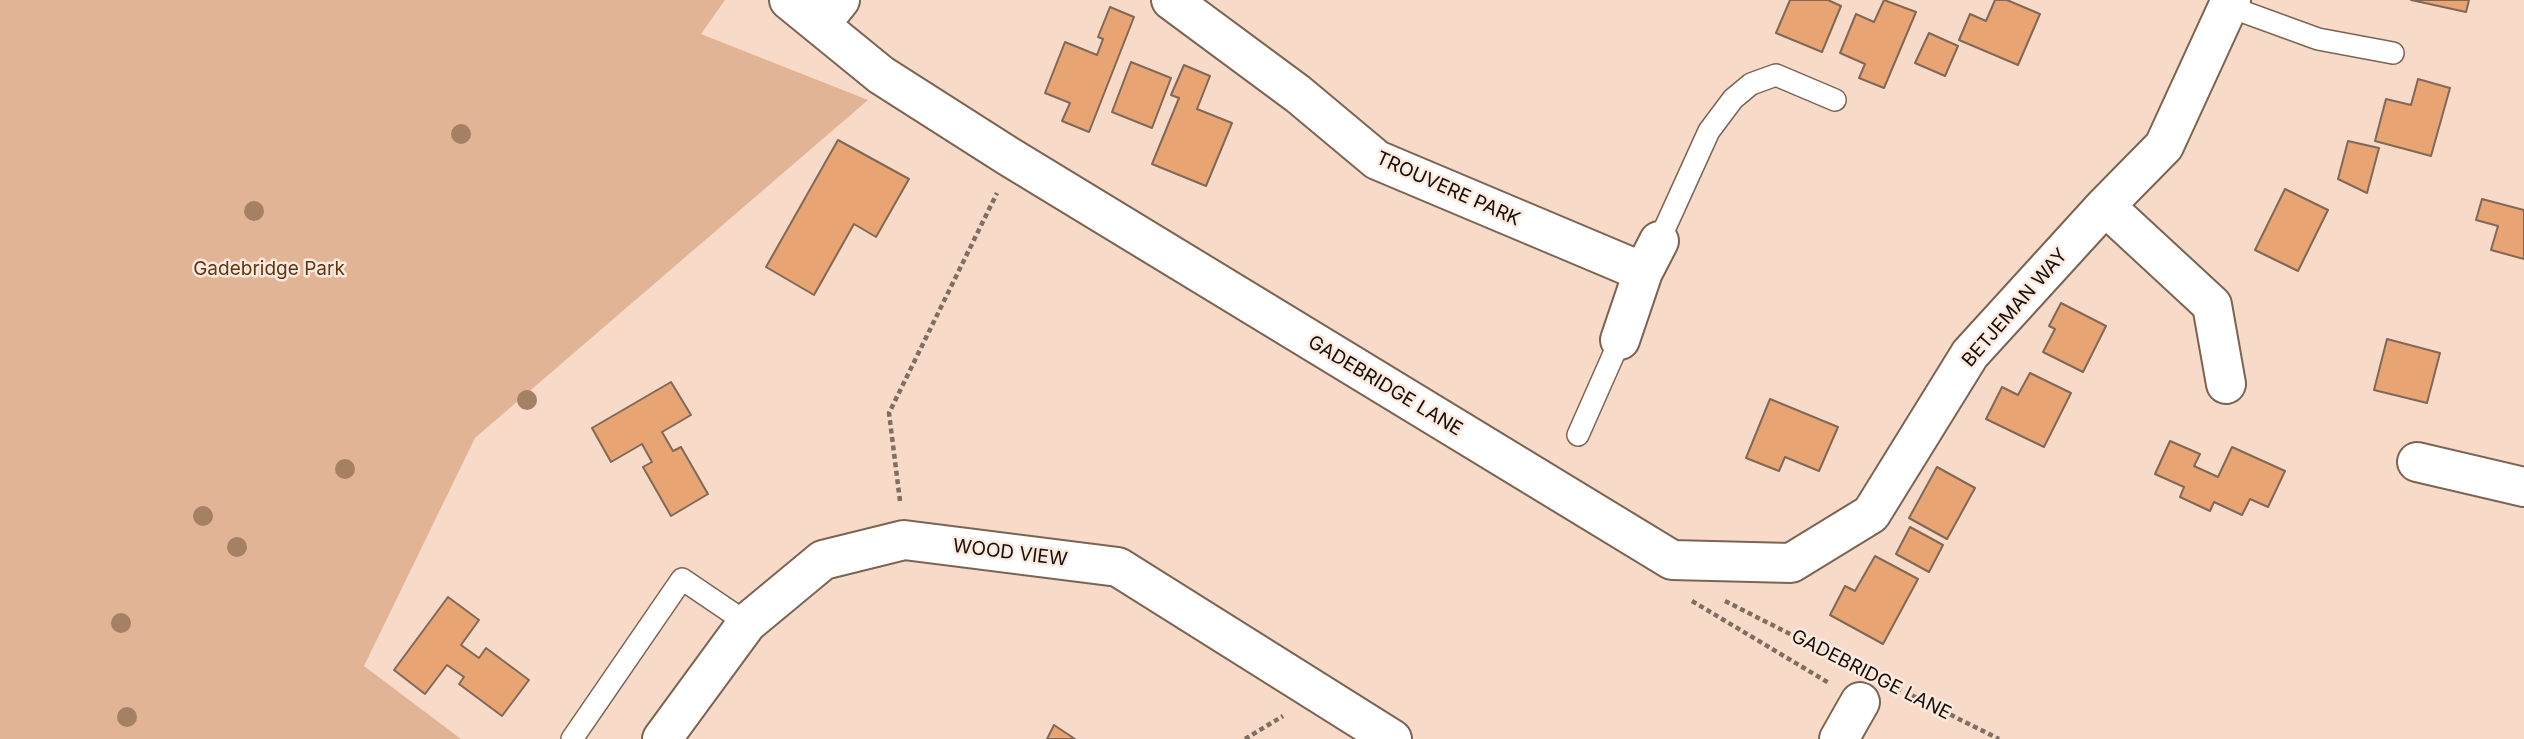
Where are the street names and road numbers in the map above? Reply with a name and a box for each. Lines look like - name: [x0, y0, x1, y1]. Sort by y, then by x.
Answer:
- street label: TROUVERE PARK: [1372, 147, 1524, 231]
- street label: BETJEMAN WAY: [1958, 244, 2072, 372]
- street label: GADEBRIDGE LANE: [1304, 331, 1466, 441]
- street label: WOOD VIEW: [951, 535, 1069, 571]
- street label: GADEBRIDGE LANE: [1787, 625, 1955, 725]

